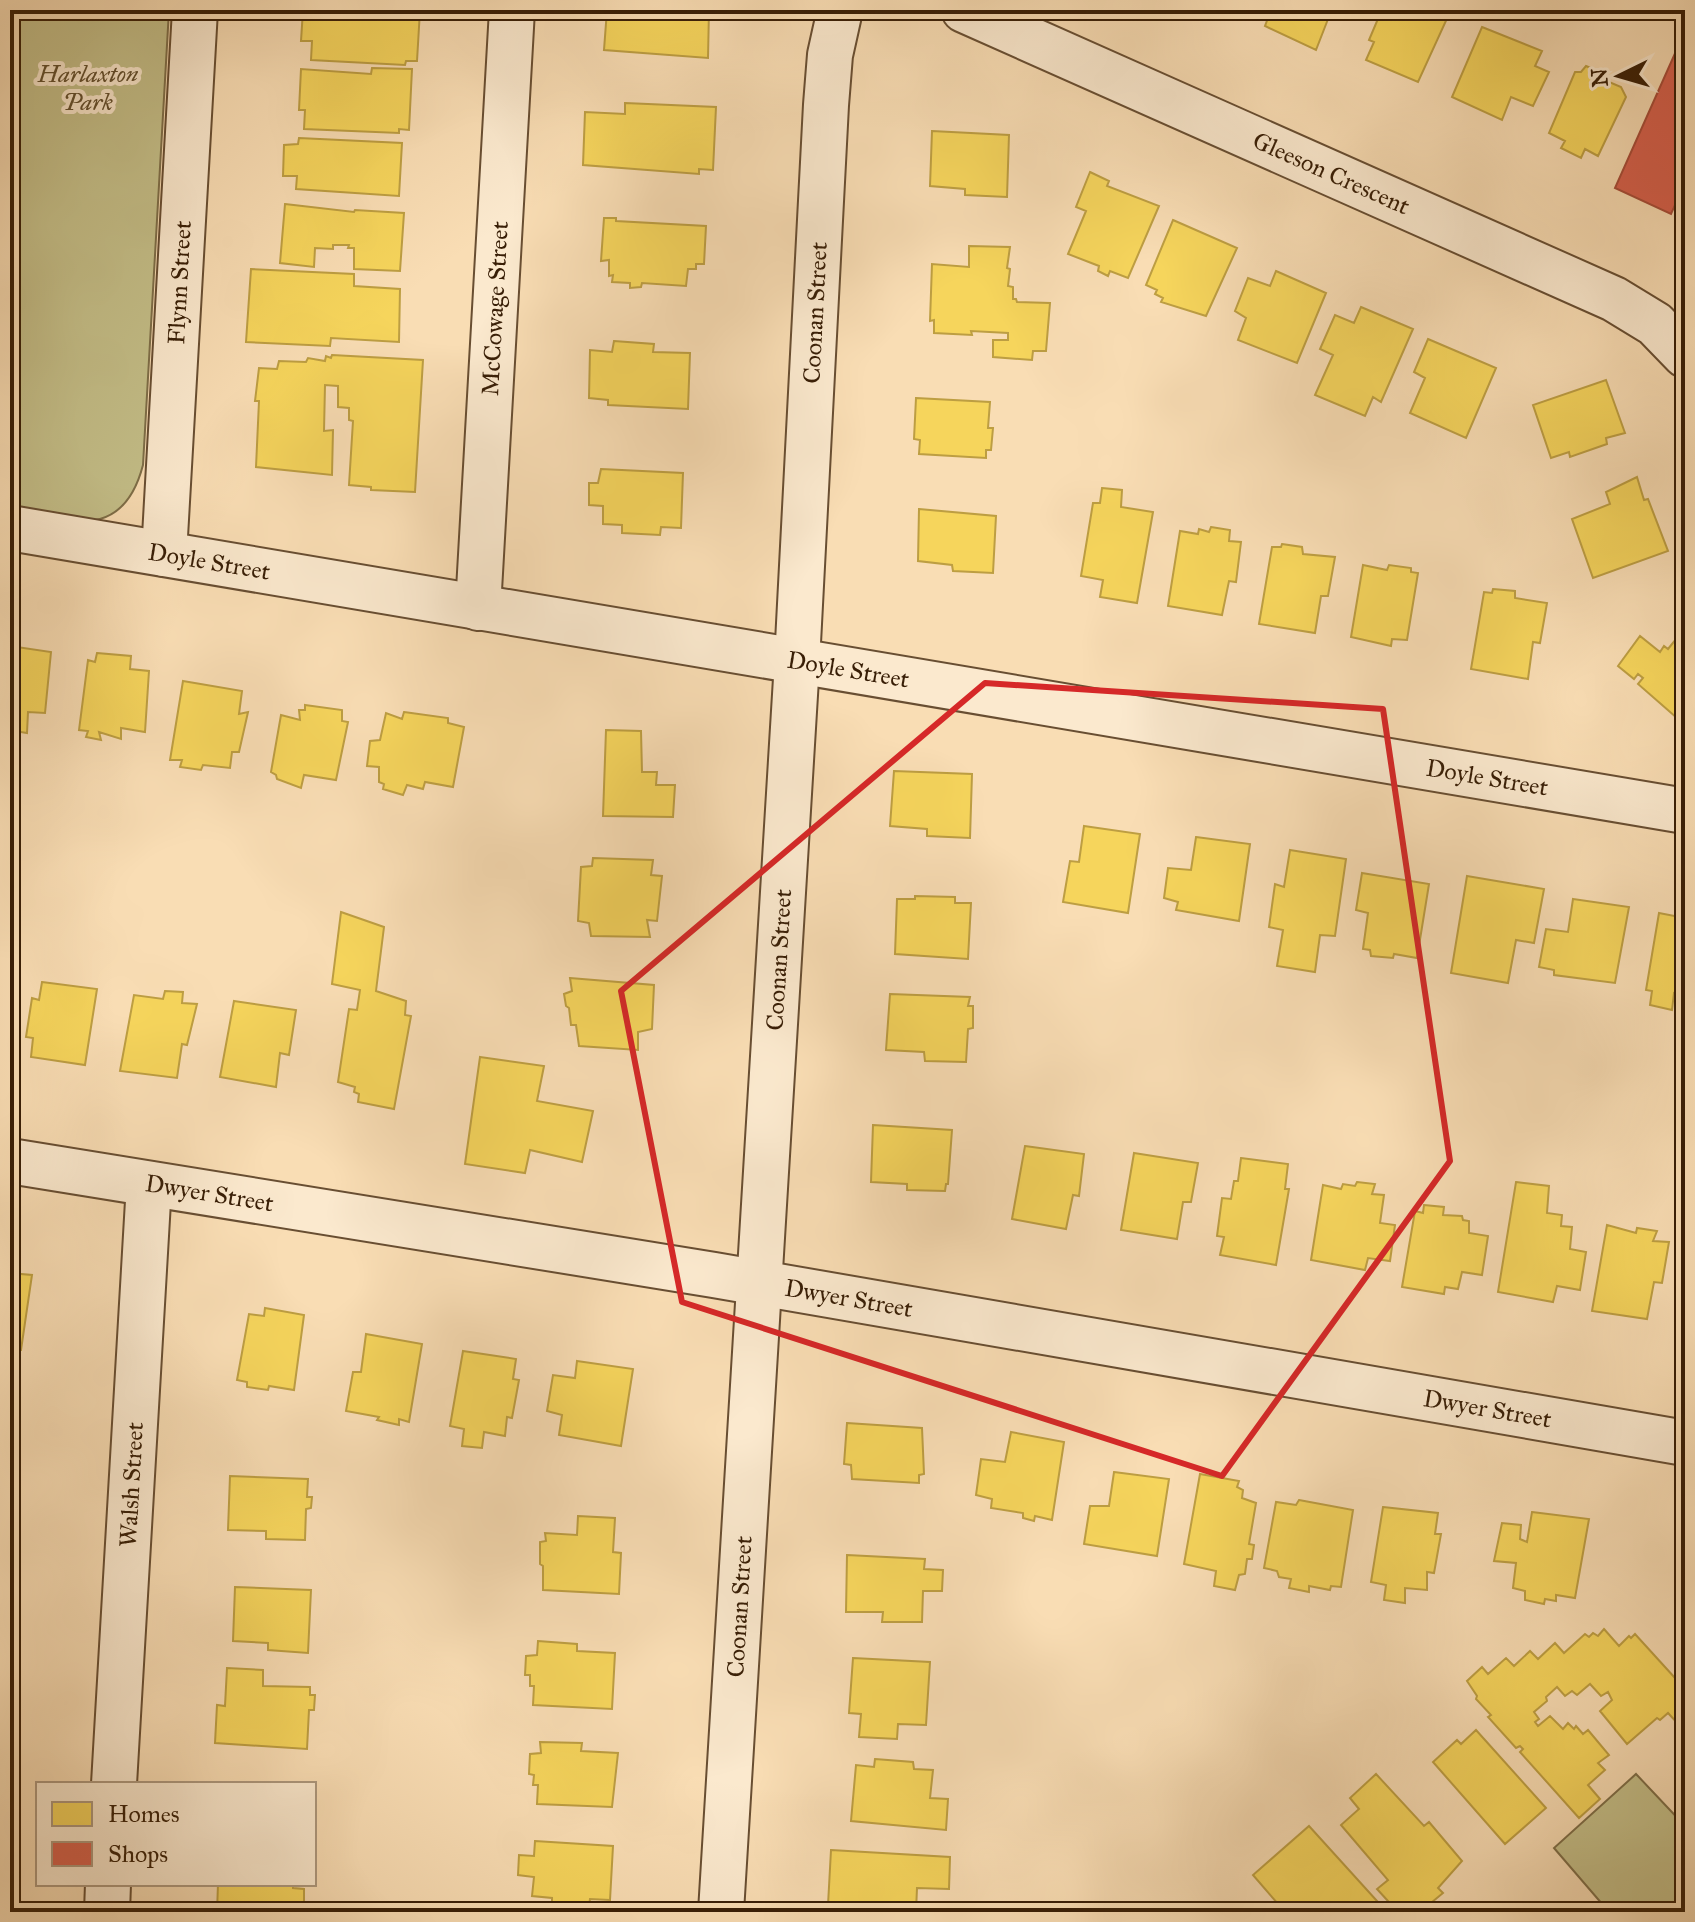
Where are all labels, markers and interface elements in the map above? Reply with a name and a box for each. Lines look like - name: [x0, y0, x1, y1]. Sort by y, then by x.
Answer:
- north arrow: [1579, 36, 1659, 116]
- park label: Harlaxton Park: [37, 59, 139, 117]
- text: N: [1585, 67, 1614, 88]
- street label: Gleeson Crescent: [1248, 125, 1415, 221]
- street label: Flynn Street: [161, 219, 198, 345]
- street label: McCowage Street: [475, 220, 515, 397]
- street label: Coonan Street: [797, 241, 834, 384]
- street label: Doyle Street: [146, 537, 273, 587]
- street label: Doyle Street: [785, 645, 912, 695]
- street label: Doyle Street: [1424, 752, 1551, 803]
- street label: Coonan Street: [760, 888, 798, 1031]
- street label: Dwyer Street: [143, 1168, 276, 1219]
- street label: Dwyer Street: [782, 1273, 916, 1324]
- street label: Dwyer Street: [1421, 1383, 1554, 1435]
- street label: Walsh Street: [113, 1421, 150, 1548]
- street label: Coonan Street: [720, 1534, 759, 1678]
- legend: [36, 1782, 316, 1886]
- text: Homes: [108, 1799, 180, 1829]
- text: Shops: [108, 1839, 168, 1869]

